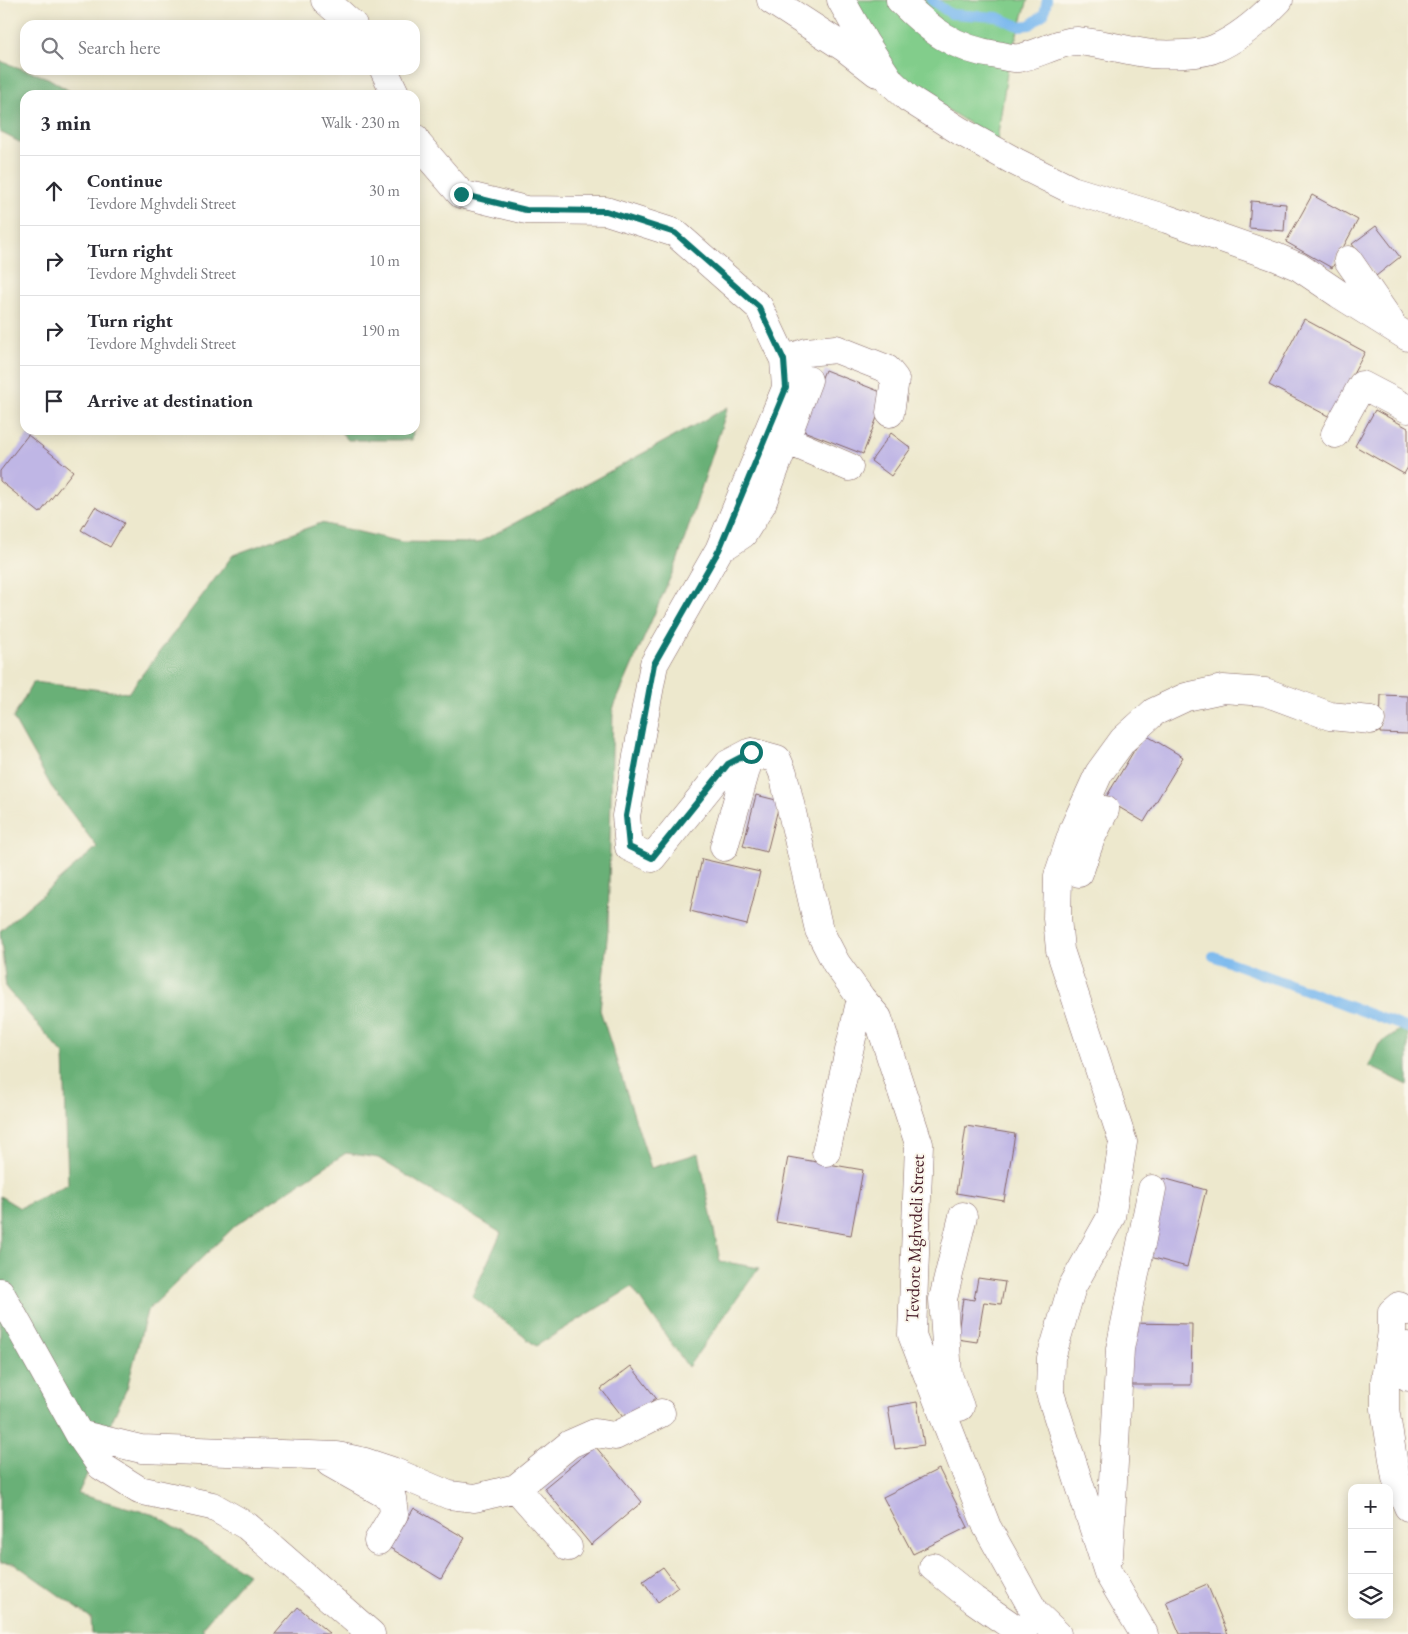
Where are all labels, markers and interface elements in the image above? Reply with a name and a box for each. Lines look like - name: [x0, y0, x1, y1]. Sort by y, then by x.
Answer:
- search box: [20, 20, 420, 75]
- icon: search: [38, 34, 66, 62]
- text: Search here: [78, 35, 160, 60]
- text: 3 min: [40, 109, 91, 136]
- text: Walk · 230 m: [321, 112, 400, 133]
- text: Continue: [87, 168, 162, 193]
- icon: ahead: [40, 177, 68, 205]
- text: 30 m: [369, 180, 400, 201]
- route end: [450, 183, 473, 206]
- text: Tevdore Mghvdeli Street: [87, 193, 236, 214]
- text: Turn right: [87, 238, 173, 263]
- icon: right: [40, 247, 68, 275]
- text: 10 m: [369, 250, 400, 271]
- text: Tevdore Mghvdeli Street: [87, 263, 236, 284]
- text: Turn right: [87, 308, 173, 333]
- icon: right: [40, 317, 68, 345]
- text: 190 m: [361, 320, 400, 341]
- text: Tevdore Mghvdeli Street: [87, 333, 236, 354]
- icon: arrive: [40, 387, 68, 415]
- text: Arrive at destination: [87, 388, 253, 413]
- route start: [740, 741, 763, 764]
- street label: Tevdore Mghvdeli Street: [900, 1154, 929, 1322]
- map controls: [1348, 1484, 1393, 1619]
- button: +: [1348, 1484, 1393, 1529]
- button: −: [1348, 1529, 1393, 1574]
- button: layers: [1348, 1574, 1393, 1619]

